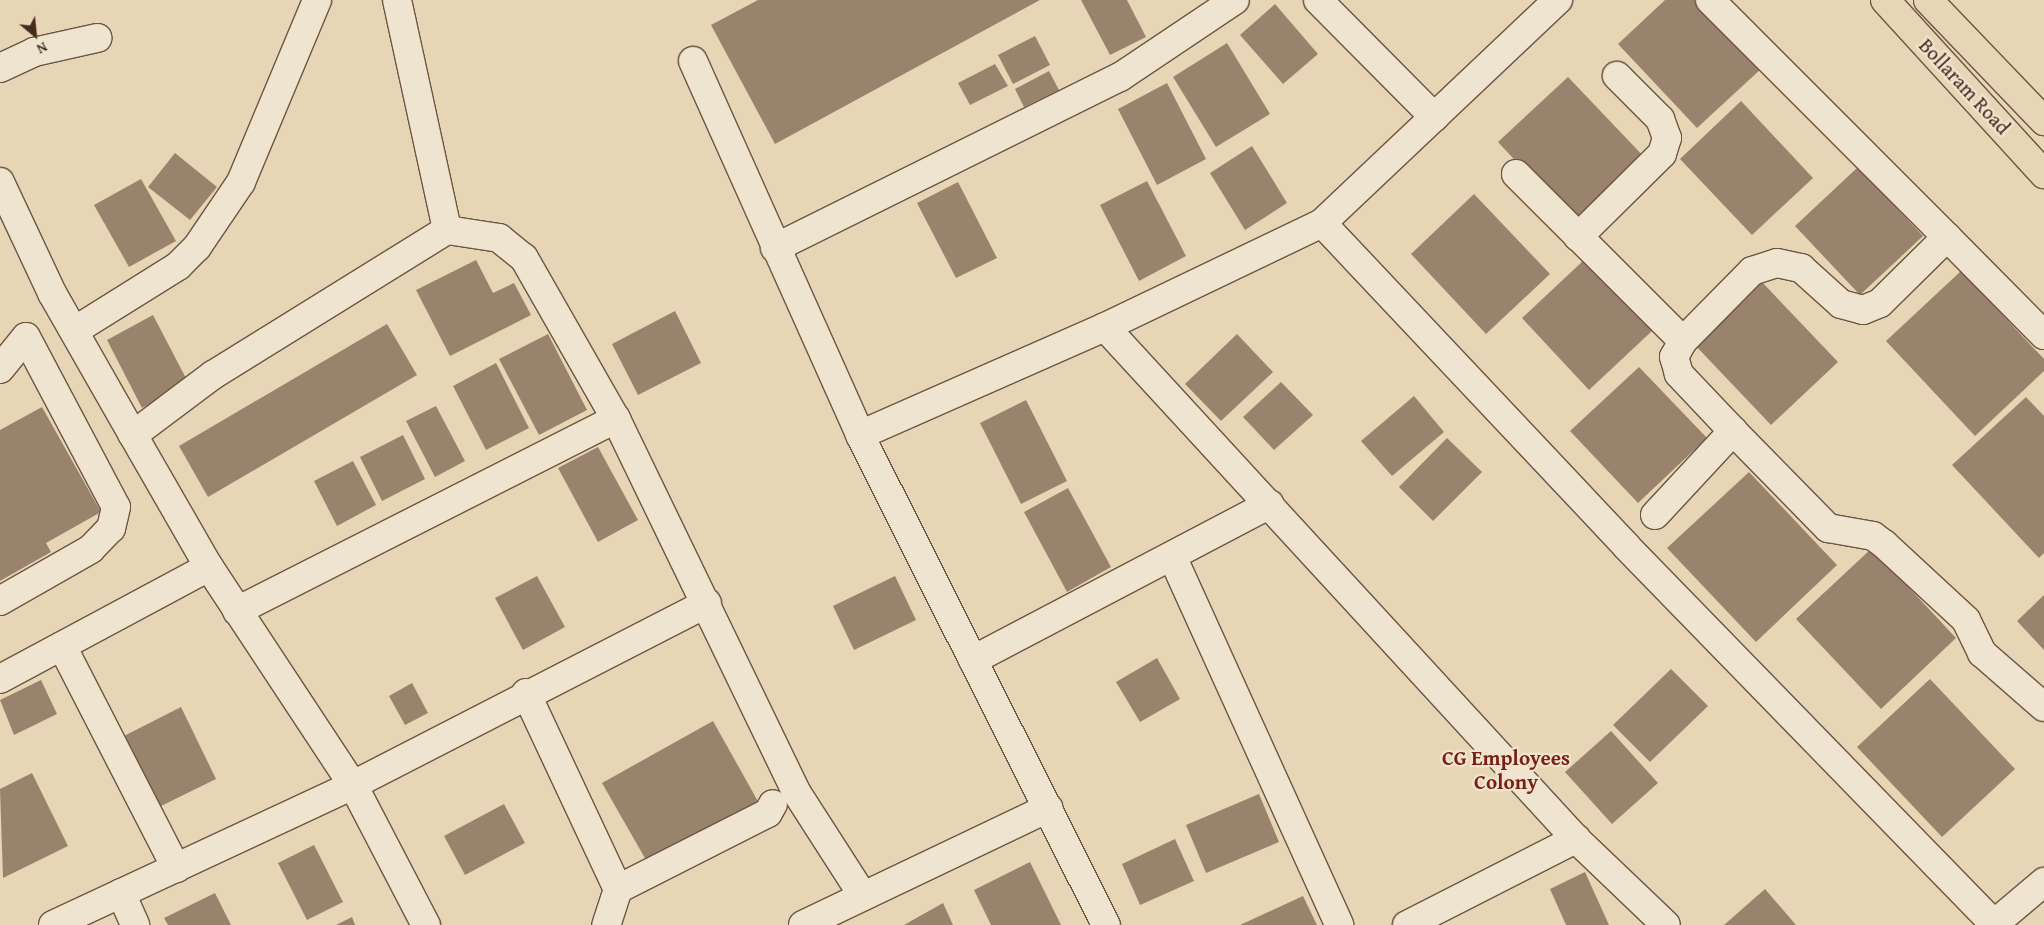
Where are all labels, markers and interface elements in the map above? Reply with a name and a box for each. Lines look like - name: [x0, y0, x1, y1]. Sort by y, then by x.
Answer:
- north arrow: [10, 10, 60, 60]
- street label: Bollaram Road: [1915, 33, 2015, 139]
- text: N: [33, 37, 51, 59]
- district label: CG Employees Colony: [1442, 745, 1570, 795]

